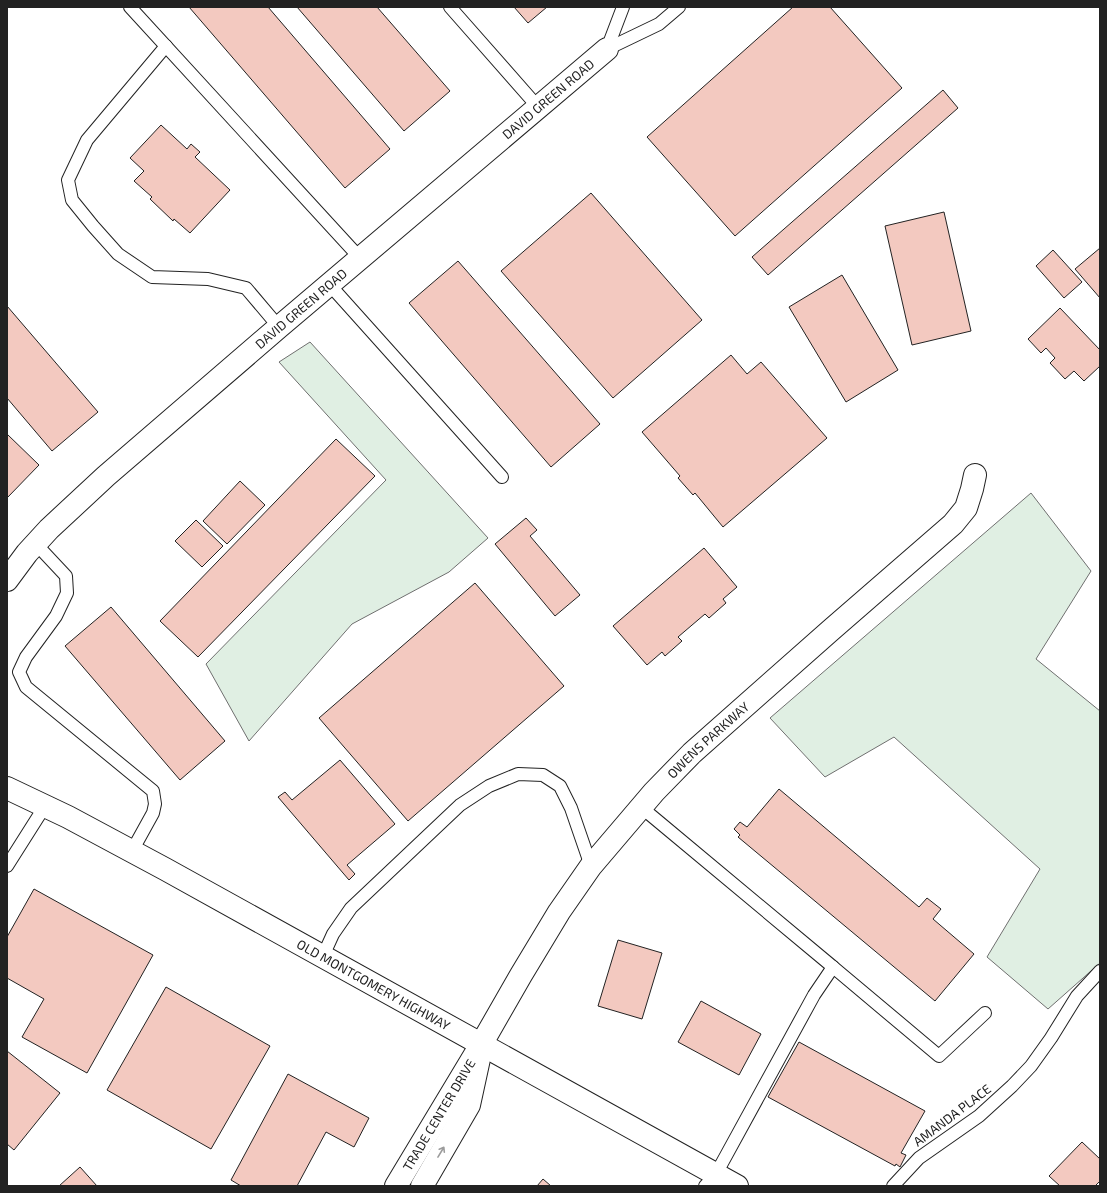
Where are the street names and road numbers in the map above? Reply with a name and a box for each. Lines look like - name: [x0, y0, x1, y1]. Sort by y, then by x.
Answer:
- street label: DAVID GREEN ROAD: [499, 56, 597, 142]
- street label: DAVID GREEN ROAD: [252, 265, 350, 352]
- street label: OWENS PARKWAY: [664, 698, 753, 782]
- street label: OLD MONTGOMERY HIGHWAY: [294, 936, 453, 1034]
- street label: TRADE CENTER DRIVE: [399, 1056, 478, 1174]
- street label: AMANDA PLACE: [910, 1081, 994, 1149]

